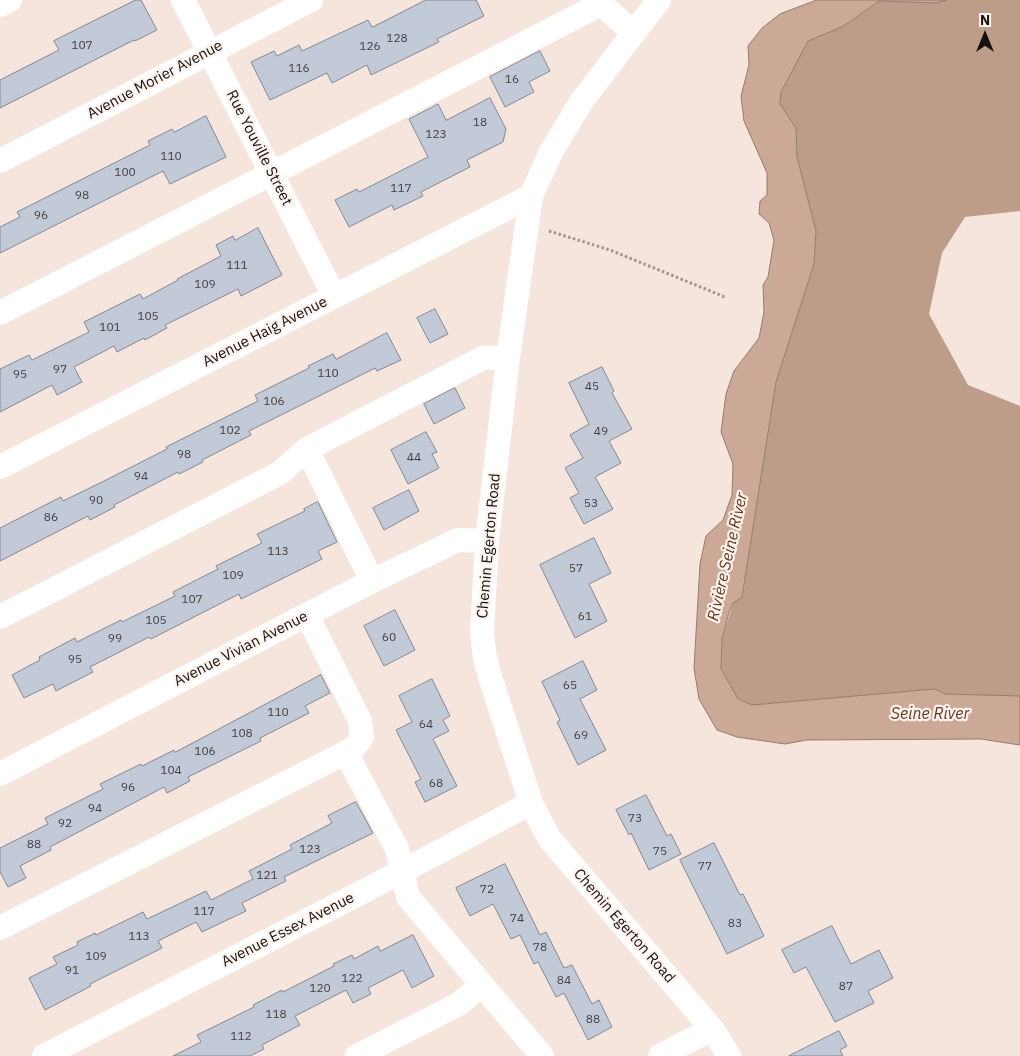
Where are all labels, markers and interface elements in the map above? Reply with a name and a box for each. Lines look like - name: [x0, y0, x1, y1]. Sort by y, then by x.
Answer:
- north arrow: [960, 10, 1010, 60]
- text: N: [980, 11, 990, 29]
- house number: 128: [386, 32, 408, 46]
- street label: Avenue Morier Avenue: [84, 37, 226, 123]
- house number: 107: [71, 39, 93, 53]
- house number: 126: [359, 40, 381, 54]
- house number: 116: [288, 62, 310, 76]
- house number: 16: [505, 73, 519, 87]
- street label: Rue Youville Street: [222, 87, 296, 209]
- house number: 18: [473, 116, 487, 130]
- house number: 123: [425, 128, 447, 142]
- house number: 110: [160, 150, 182, 164]
- house number: 100: [114, 166, 136, 180]
- house number: 117: [390, 182, 412, 196]
- house number: 98: [75, 189, 89, 203]
- house number: 96: [34, 209, 48, 223]
- house number: 111: [226, 259, 248, 273]
- house number: 109: [194, 278, 216, 292]
- street label: Avenue Haig Avenue: [200, 293, 330, 371]
- house number: 105: [137, 310, 159, 324]
- house number: 101: [99, 321, 121, 335]
- house number: 97: [53, 363, 67, 377]
- house number: 110: [317, 367, 339, 381]
- house number: 95: [13, 368, 27, 382]
- house number: 45: [585, 380, 599, 394]
- house number: 106: [263, 395, 285, 409]
- house number: 102: [219, 424, 241, 438]
- house number: 49: [594, 425, 608, 439]
- house number: 98: [177, 448, 191, 462]
- house number: 44: [407, 451, 421, 465]
- house number: 94: [134, 470, 148, 484]
- street label: Chemin Egerton Road: [474, 473, 504, 619]
- water label: Rivière Seine River: [704, 491, 752, 623]
- house number: 90: [89, 494, 103, 508]
- house number: 53: [584, 497, 598, 511]
- house number: 86: [44, 511, 58, 525]
- house number: 113: [267, 545, 289, 559]
- house number: 57: [569, 562, 583, 576]
- house number: 109: [222, 569, 244, 583]
- house number: 107: [181, 593, 203, 607]
- street label: Avenue Vivian Avenue: [171, 607, 311, 691]
- house number: 61: [578, 610, 592, 624]
- house number: 105: [145, 614, 167, 628]
- house number: 60: [382, 631, 396, 645]
- house number: 99: [108, 632, 122, 646]
- house number: 95: [68, 653, 82, 667]
- house number: 65: [563, 679, 577, 693]
- water label: Seine River: [891, 704, 969, 724]
- house number: 110: [267, 706, 289, 720]
- house number: 64: [419, 718, 433, 732]
- house number: 108: [231, 727, 253, 741]
- house number: 69: [574, 729, 588, 743]
- house number: 106: [194, 745, 216, 759]
- house number: 104: [160, 764, 182, 778]
- house number: 68: [429, 777, 443, 791]
- house number: 96: [121, 781, 135, 795]
- house number: 94: [88, 802, 102, 816]
- house number: 73: [628, 812, 642, 826]
- house number: 92: [58, 817, 72, 831]
- house number: 88: [27, 838, 41, 852]
- house number: 123: [299, 843, 321, 857]
- house number: 75: [653, 845, 667, 859]
- house number: 77: [698, 860, 712, 874]
- street label: Chemin Egerton Road: [570, 865, 678, 987]
- house number: 121: [256, 869, 278, 883]
- house number: 72: [480, 883, 494, 897]
- street label: Avenue Essex Avenue: [219, 889, 357, 971]
- house number: 117: [193, 905, 215, 919]
- house number: 74: [510, 912, 524, 926]
- house number: 83: [728, 917, 742, 931]
- house number: 113: [128, 930, 150, 944]
- house number: 78: [533, 941, 547, 955]
- house number: 109: [85, 950, 107, 964]
- house number: 91: [65, 964, 79, 978]
- house number: 122: [341, 972, 363, 986]
- house number: 84: [557, 974, 571, 988]
- house number: 87: [839, 980, 853, 994]
- house number: 120: [309, 982, 331, 996]
- house number: 118: [265, 1008, 287, 1022]
- house number: 88: [586, 1013, 600, 1027]
- house number: 112: [230, 1030, 252, 1044]

